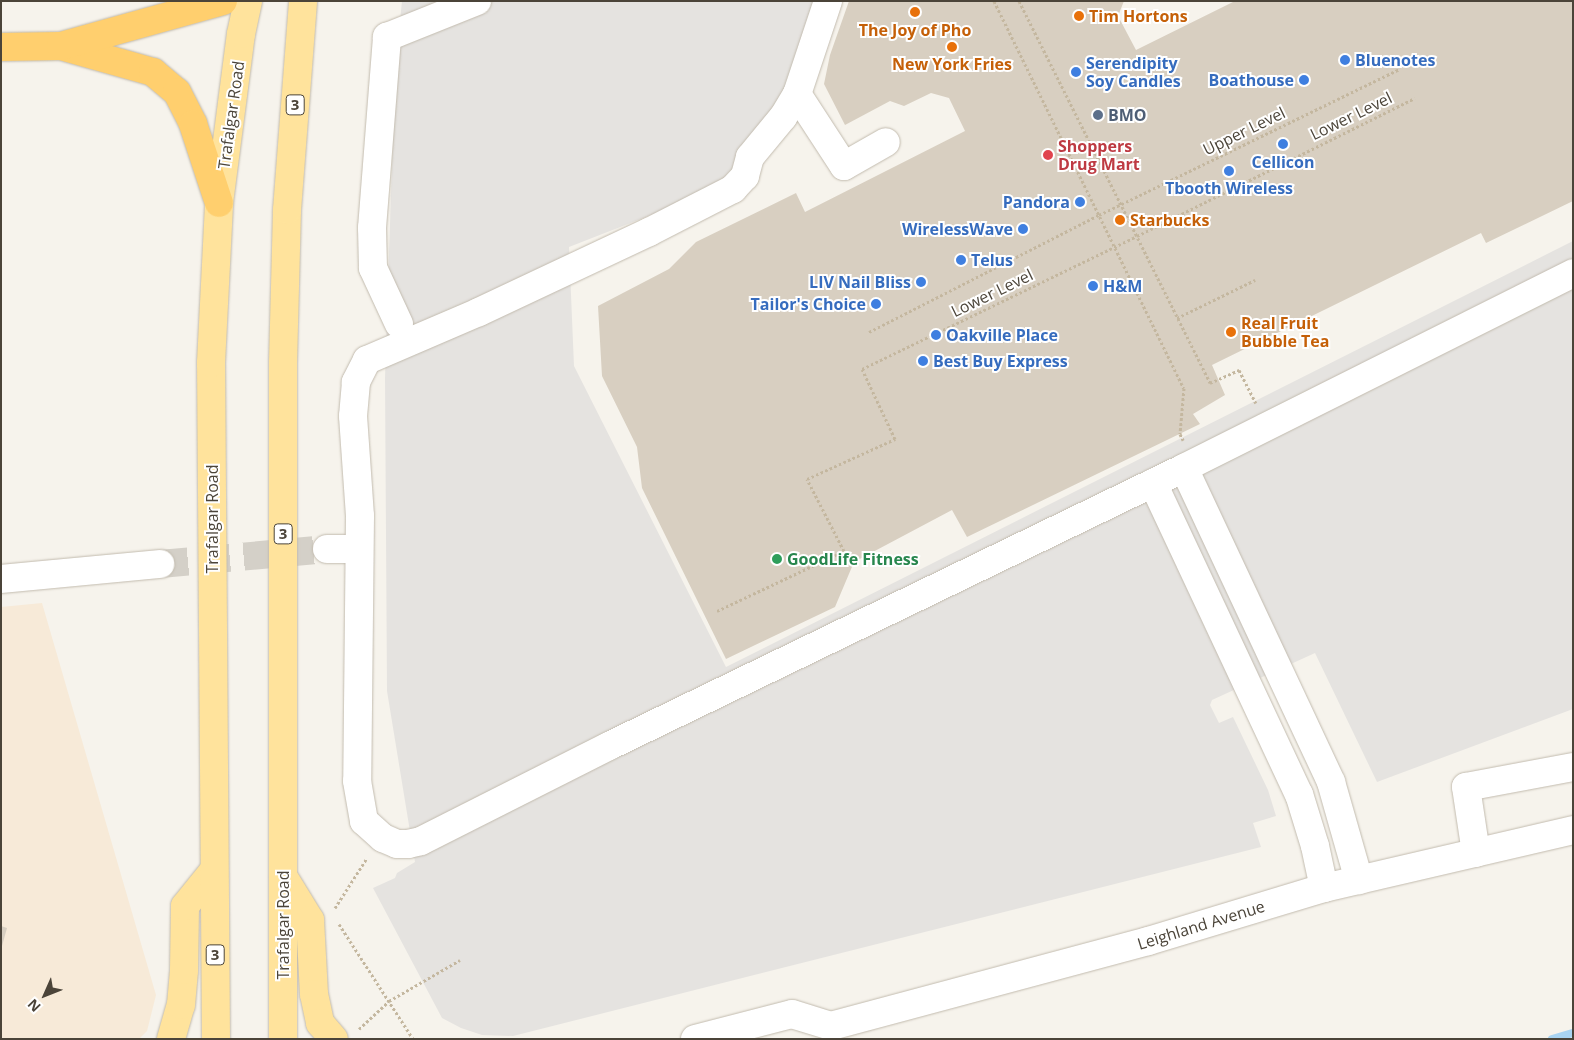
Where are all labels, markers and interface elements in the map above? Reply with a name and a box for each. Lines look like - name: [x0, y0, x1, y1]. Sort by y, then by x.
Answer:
- marker: The Joy of Pho: [909, 6, 921, 18]
- place label: Tim Hortons: [1089, 6, 1188, 26]
- marker: Tim Hortons: [1073, 10, 1085, 22]
- place label: The Joy of Pho: [859, 20, 971, 40]
- marker: New York Fries: [946, 41, 958, 53]
- place label: Bluenotes: [1355, 50, 1435, 70]
- place label: Serendipity Soy Candles: [1086, 53, 1181, 91]
- place label: New York Fries: [892, 54, 1012, 74]
- marker: Bluenotes: [1339, 54, 1351, 66]
- street label: Trafalgar Road: [214, 60, 248, 170]
- marker: Serendipity Soy Candles: [1070, 66, 1082, 78]
- place label: Boathouse: [1208, 70, 1294, 90]
- marker: Boathouse: [1298, 74, 1310, 86]
- street label: Lower Level: [1307, 88, 1395, 144]
- road number: 3: [285, 92, 305, 118]
- street label: Upper Level: [1200, 103, 1288, 159]
- place label: BMO: [1108, 105, 1147, 125]
- marker: BMO: [1092, 109, 1104, 121]
- place label: Shoppers Drug Mart: [1058, 136, 1140, 174]
- marker: Cellicon: [1277, 138, 1289, 150]
- marker: Shoppers Drug Mart: [1042, 149, 1054, 161]
- place label: Cellicon: [1252, 152, 1314, 172]
- marker: Tbooth Wireless: [1223, 165, 1235, 177]
- place label: Tbooth Wireless: [1165, 178, 1293, 198]
- place label: Pandora: [1003, 192, 1070, 212]
- marker: Pandora: [1074, 196, 1086, 208]
- place label: Starbucks: [1130, 210, 1209, 230]
- marker: Starbucks: [1114, 214, 1126, 226]
- place label: WirelessWave: [902, 219, 1013, 239]
- marker: WirelessWave: [1017, 223, 1029, 235]
- place label: Telus: [971, 250, 1013, 270]
- marker: Telus: [955, 254, 967, 266]
- street label: Lower Level: [948, 265, 1036, 321]
- place label: LIV Nail Bliss: [809, 272, 911, 292]
- marker: LIV Nail Bliss: [915, 276, 927, 288]
- place label: H&M: [1103, 276, 1142, 296]
- marker: H&M: [1087, 280, 1099, 292]
- place label: Tailor's Choice: [751, 294, 866, 314]
- marker: Tailor's Choice: [870, 298, 882, 310]
- place label: Real Fruit Bubble Tea: [1241, 313, 1329, 351]
- place label: Oakville Place: [946, 325, 1058, 345]
- marker: Real Fruit Bubble Tea: [1225, 326, 1237, 338]
- marker: Oakville Place: [930, 329, 942, 341]
- place label: Best Buy Express: [933, 351, 1068, 371]
- marker: Best Buy Express: [917, 355, 929, 367]
- street label: Trafalgar Road: [202, 464, 222, 574]
- road number: 3: [273, 522, 293, 546]
- place label: GoodLife Fitness: [787, 549, 919, 569]
- marker: GoodLife Fitness: [771, 553, 783, 565]
- street label: Trafalgar Road: [273, 870, 293, 980]
- street label: Leighland Avenue: [1135, 896, 1267, 954]
- road number: 3: [205, 942, 225, 968]
- north arrow: [20, 970, 70, 1020]
- text: N: [23, 995, 45, 1016]

